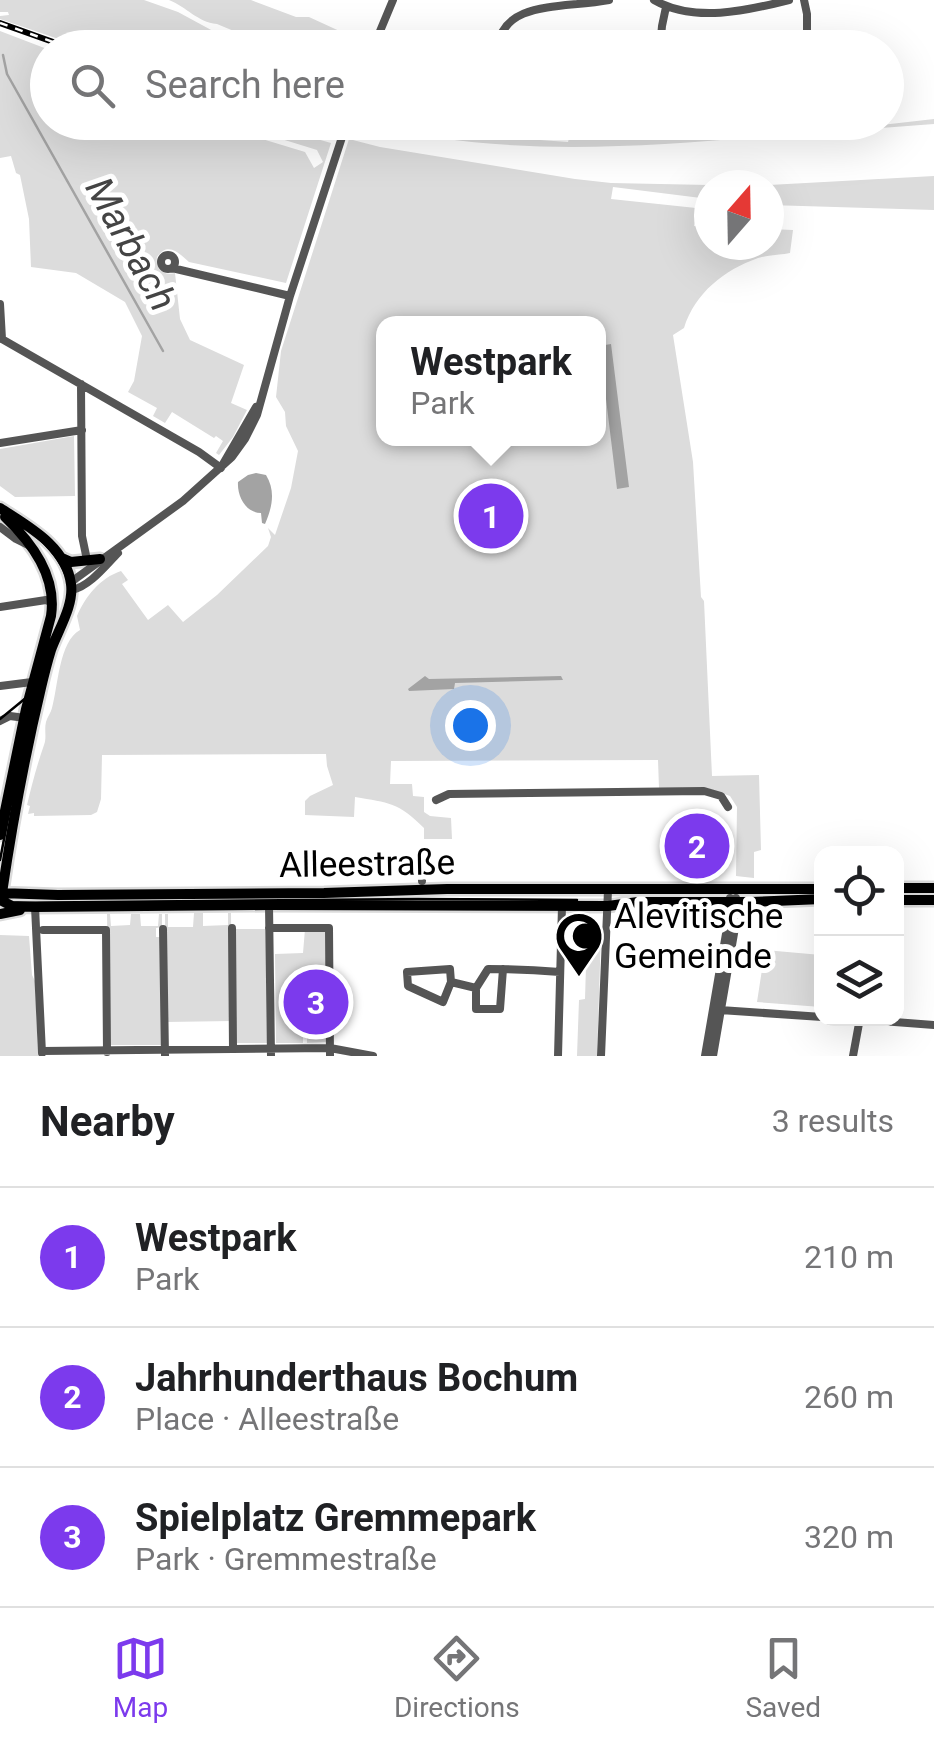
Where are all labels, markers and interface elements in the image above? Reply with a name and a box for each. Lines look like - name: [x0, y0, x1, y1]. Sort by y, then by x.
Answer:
- search box: [30, 30, 904, 140]
- icon: search: [65, 58, 120, 113]
- text: Search here: [145, 63, 345, 107]
- water label: Marbach: [77, 170, 185, 318]
- north arrow: [694, 170, 784, 260]
- popup: [376, 316, 606, 446]
- text: Westpark: [410, 340, 572, 384]
- text: Park: [410, 384, 475, 422]
- pin: 1: [458, 478, 524, 554]
- your location: [445, 700, 496, 751]
- pin: 2: [664, 808, 730, 884]
- street label: Alleestraße: [279, 842, 455, 886]
- map controls: [814, 846, 904, 1026]
- button: locate: [814, 846, 904, 936]
- place label: Alevitische Gemeinde: [614, 896, 783, 977]
- mosque icon: Alevitische Gemeinde: [553, 910, 605, 978]
- button: layers: [814, 936, 904, 1026]
- pin: 3: [284, 964, 348, 1040]
- text: Nearby: [40, 1097, 175, 1146]
- text: 3 results: [772, 1102, 894, 1140]
- text: Westpark: [135, 1216, 297, 1260]
- text: 1: [63, 1238, 82, 1276]
- text: 210 m: [804, 1238, 894, 1276]
- text: Park: [135, 1260, 199, 1298]
- text: Jahrhunderthaus Bochum: [135, 1356, 578, 1400]
- text: 2: [63, 1378, 82, 1416]
- text: 260 m: [804, 1378, 894, 1416]
- text: Place · Alleestraße: [135, 1400, 399, 1438]
- text: Spielplatz Gremmepark: [135, 1496, 536, 1540]
- text: 3: [63, 1518, 82, 1556]
- text: 320 m: [804, 1518, 894, 1556]
- text: Park · Gremmestraße: [135, 1540, 437, 1578]
- tab: Map: [113, 1631, 168, 1724]
- tab: Directions: [394, 1631, 520, 1724]
- tab: Saved: [745, 1631, 821, 1724]

